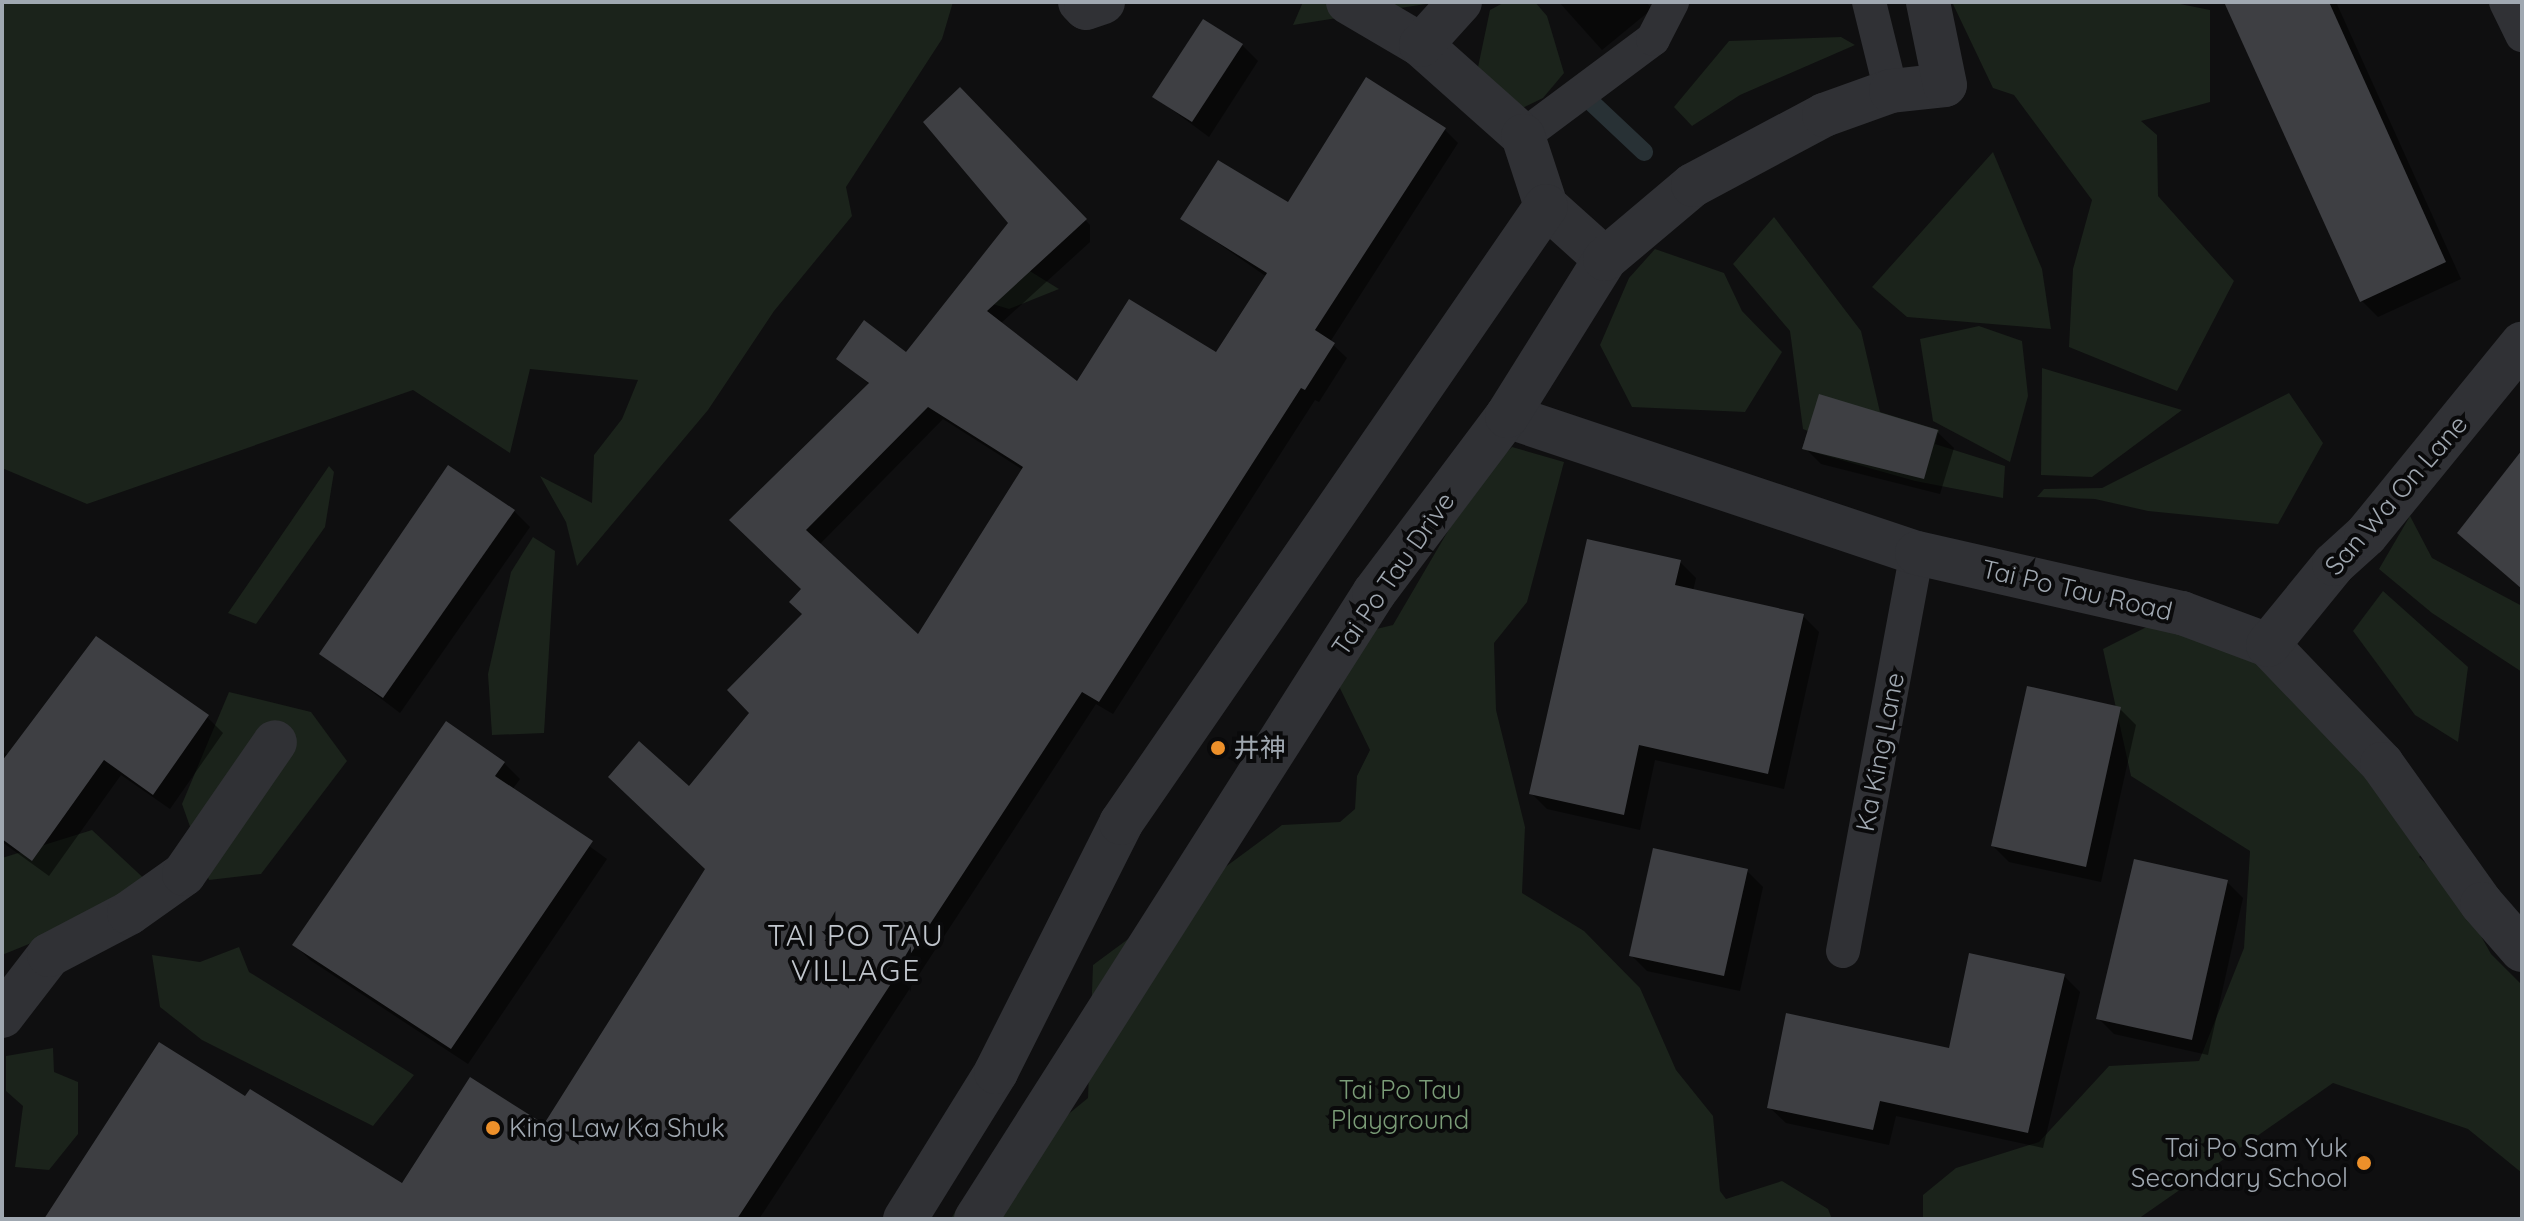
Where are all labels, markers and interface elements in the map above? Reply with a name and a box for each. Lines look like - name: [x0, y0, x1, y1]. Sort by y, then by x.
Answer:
- street label: San Wa On Lane: [2318, 409, 2474, 581]
- street label: Tai Po Tau Drive: [1325, 486, 1461, 662]
- street label: Tai Po Tau Road: [1979, 553, 2175, 627]
- street label: Ka King Lane: [1849, 670, 1911, 834]
- place label: 井神: [1234, 732, 1286, 764]
- marker: 井神: [1209, 739, 1227, 757]
- district label: TAI PO TAU VILLAGE: [767, 917, 945, 988]
- park label: Tai Po Tau Playground: [1331, 1074, 1469, 1136]
- place label: King Law Ka Shuk: [509, 1112, 725, 1144]
- marker: King Law Ka Shuk: [484, 1119, 502, 1137]
- place label: Tai Po Sam Yuk Secondary School: [2131, 1132, 2348, 1194]
- marker: Tai Po Sam Yuk Secondary School: [2355, 1154, 2373, 1172]

